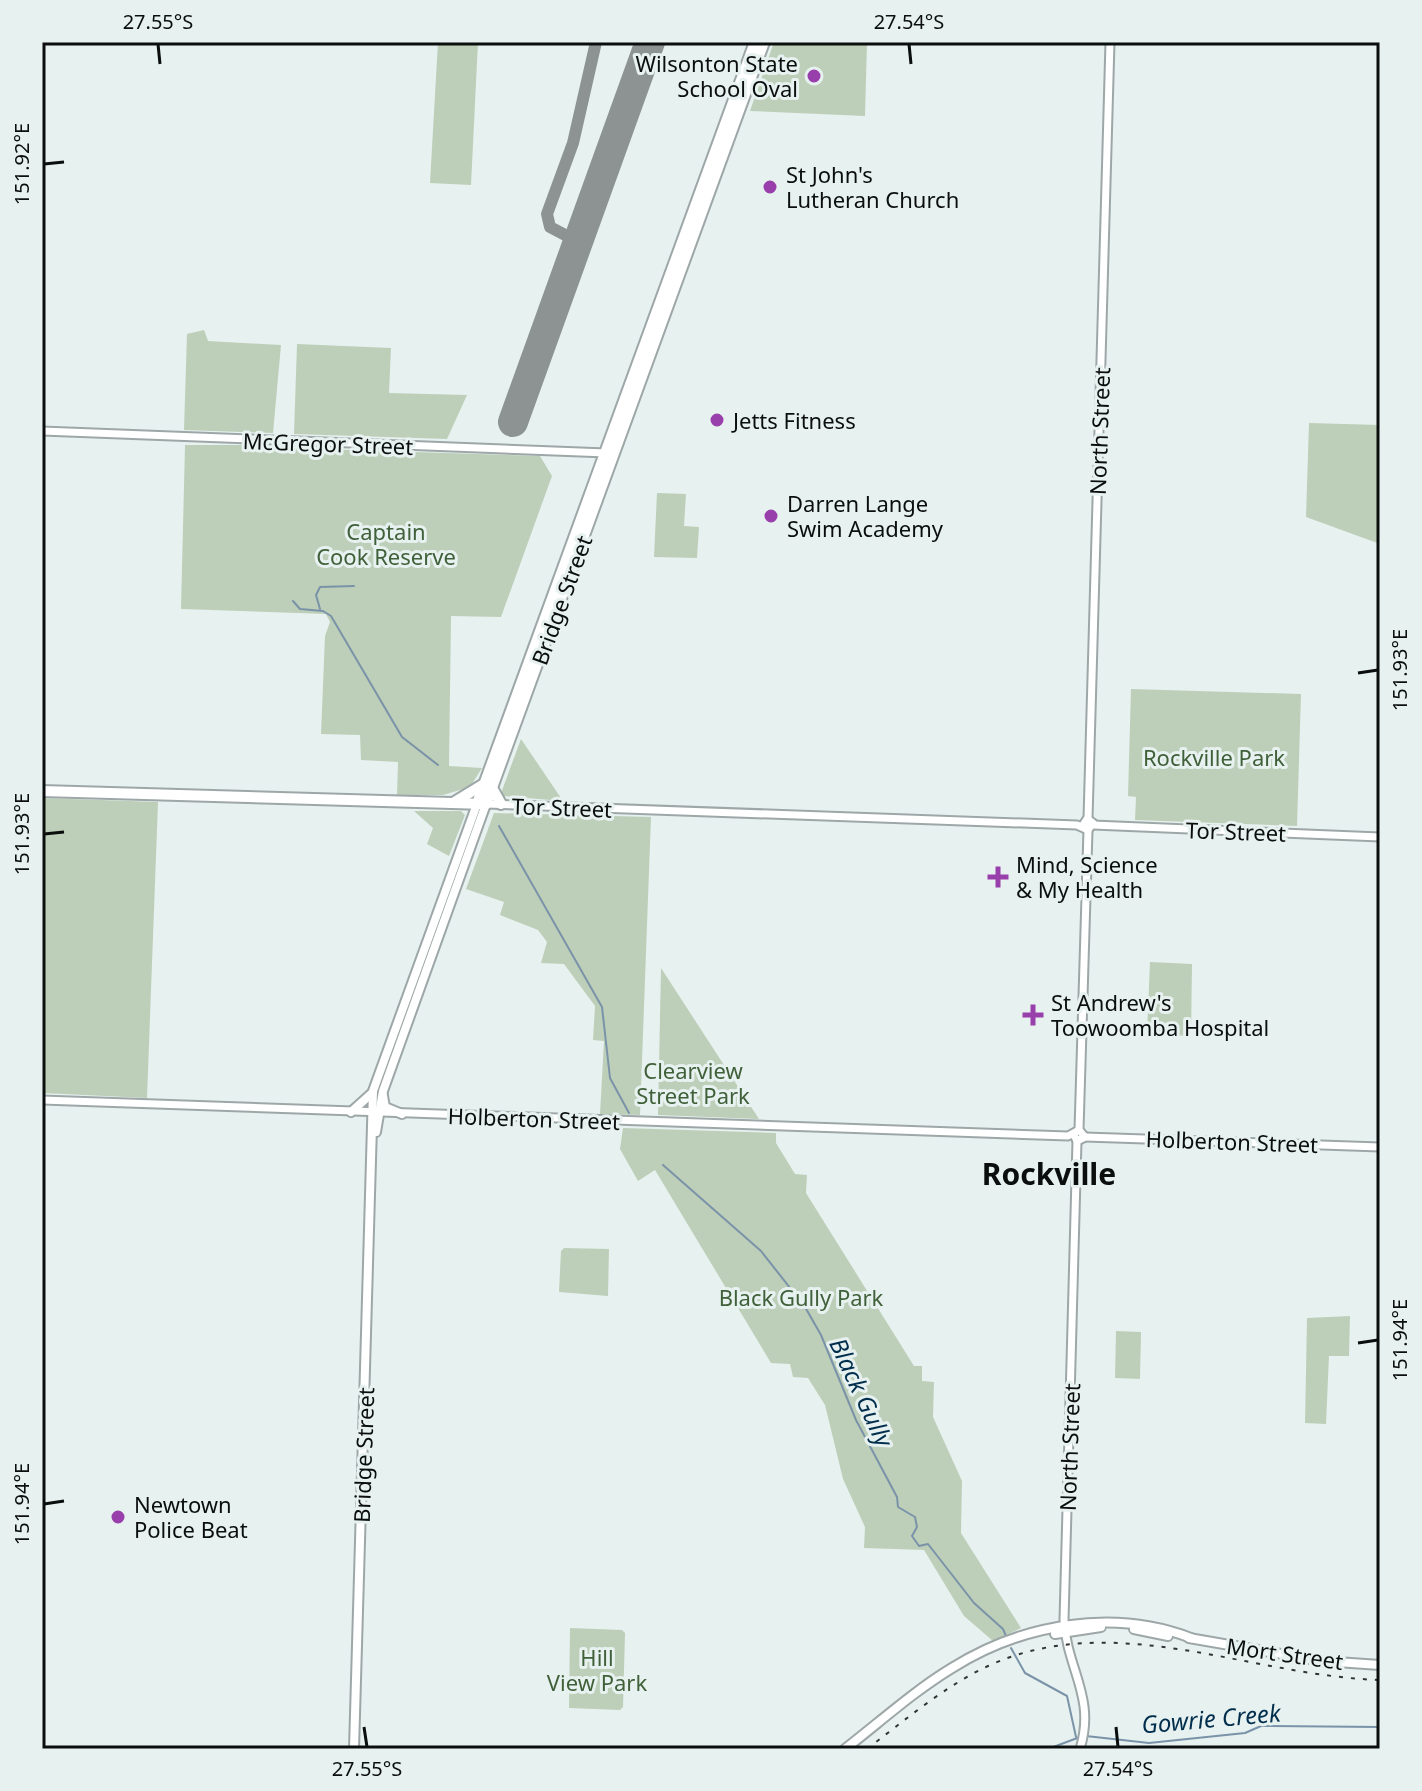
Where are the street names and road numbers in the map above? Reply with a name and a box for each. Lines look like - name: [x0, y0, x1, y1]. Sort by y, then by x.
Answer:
- street label: North Street: [1082, 367, 1116, 495]
- street label: McGregor Street: [242, 425, 414, 461]
- street label: Bridge Street: [524, 531, 598, 669]
- street label: Tor Street: [511, 790, 613, 824]
- street label: Tor Street: [1185, 814, 1287, 848]
- street label: Holberton Street: [447, 1100, 621, 1136]
- street label: Holberton Street: [1145, 1123, 1319, 1159]
- street label: North Street: [1052, 1383, 1086, 1511]
- street label: Bridge Street: [346, 1387, 380, 1523]
- street label: Mort Street: [1225, 1630, 1345, 1676]

